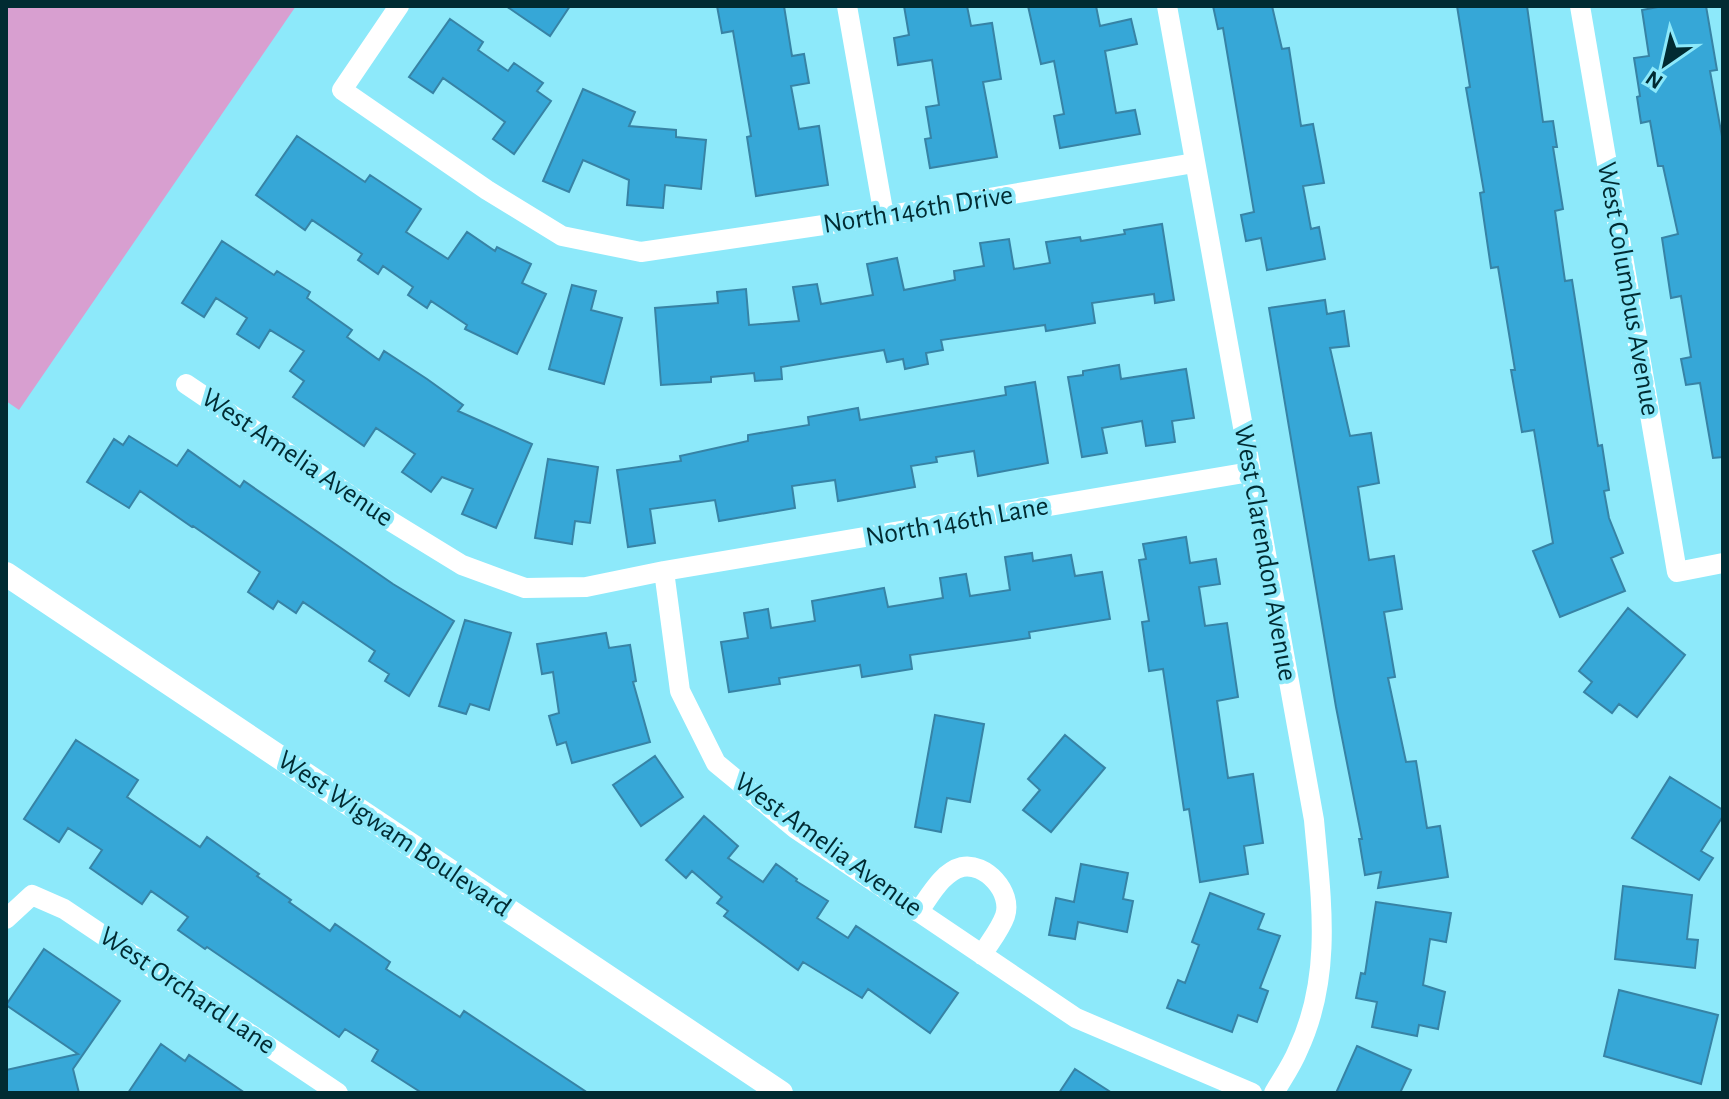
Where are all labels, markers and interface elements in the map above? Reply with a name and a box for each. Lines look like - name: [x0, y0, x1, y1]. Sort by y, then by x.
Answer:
- north arrow: [1625, 24, 1705, 104]
- text: N: [1642, 66, 1667, 93]
- street label: West Columbus Avenue: [1592, 160, 1664, 418]
- street label: North 146th Drive: [821, 181, 1015, 239]
- street label: West Amelia Avenue: [196, 384, 398, 532]
- street label: West Clarendon Avenue: [1229, 423, 1301, 683]
- street label: North 146th Lane: [863, 492, 1051, 552]
- street label: West Wigwam Boulevard: [272, 746, 516, 922]
- street label: West Amelia Avenue: [729, 768, 927, 922]
- street label: West Orchard Lane: [94, 922, 280, 1060]

